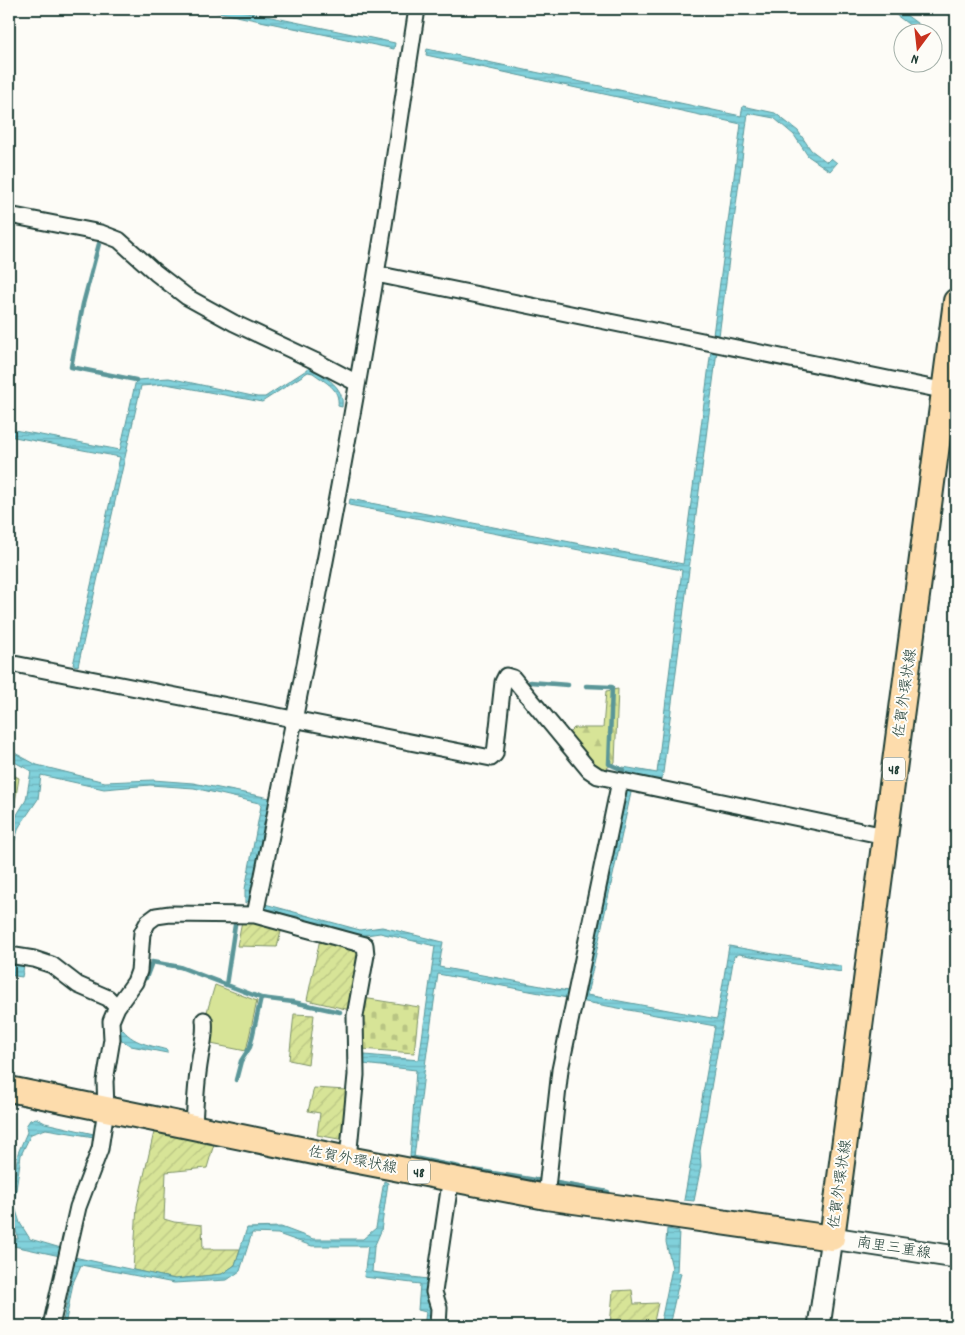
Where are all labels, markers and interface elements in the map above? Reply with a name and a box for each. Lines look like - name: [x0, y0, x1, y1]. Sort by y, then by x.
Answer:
- north arrow: [892, 22, 942, 72]
- text: N: [909, 48, 921, 69]
- street label: 佐賀外環状線: [889, 647, 923, 739]
- road number: 48: [883, 758, 905, 781]
- street label: 佐賀外環状線: [824, 1138, 858, 1230]
- street label: 佐賀外環状線: [306, 1142, 399, 1180]
- road number: 48: [408, 1160, 430, 1184]
- street label: 南里三重線: [855, 1232, 932, 1266]

